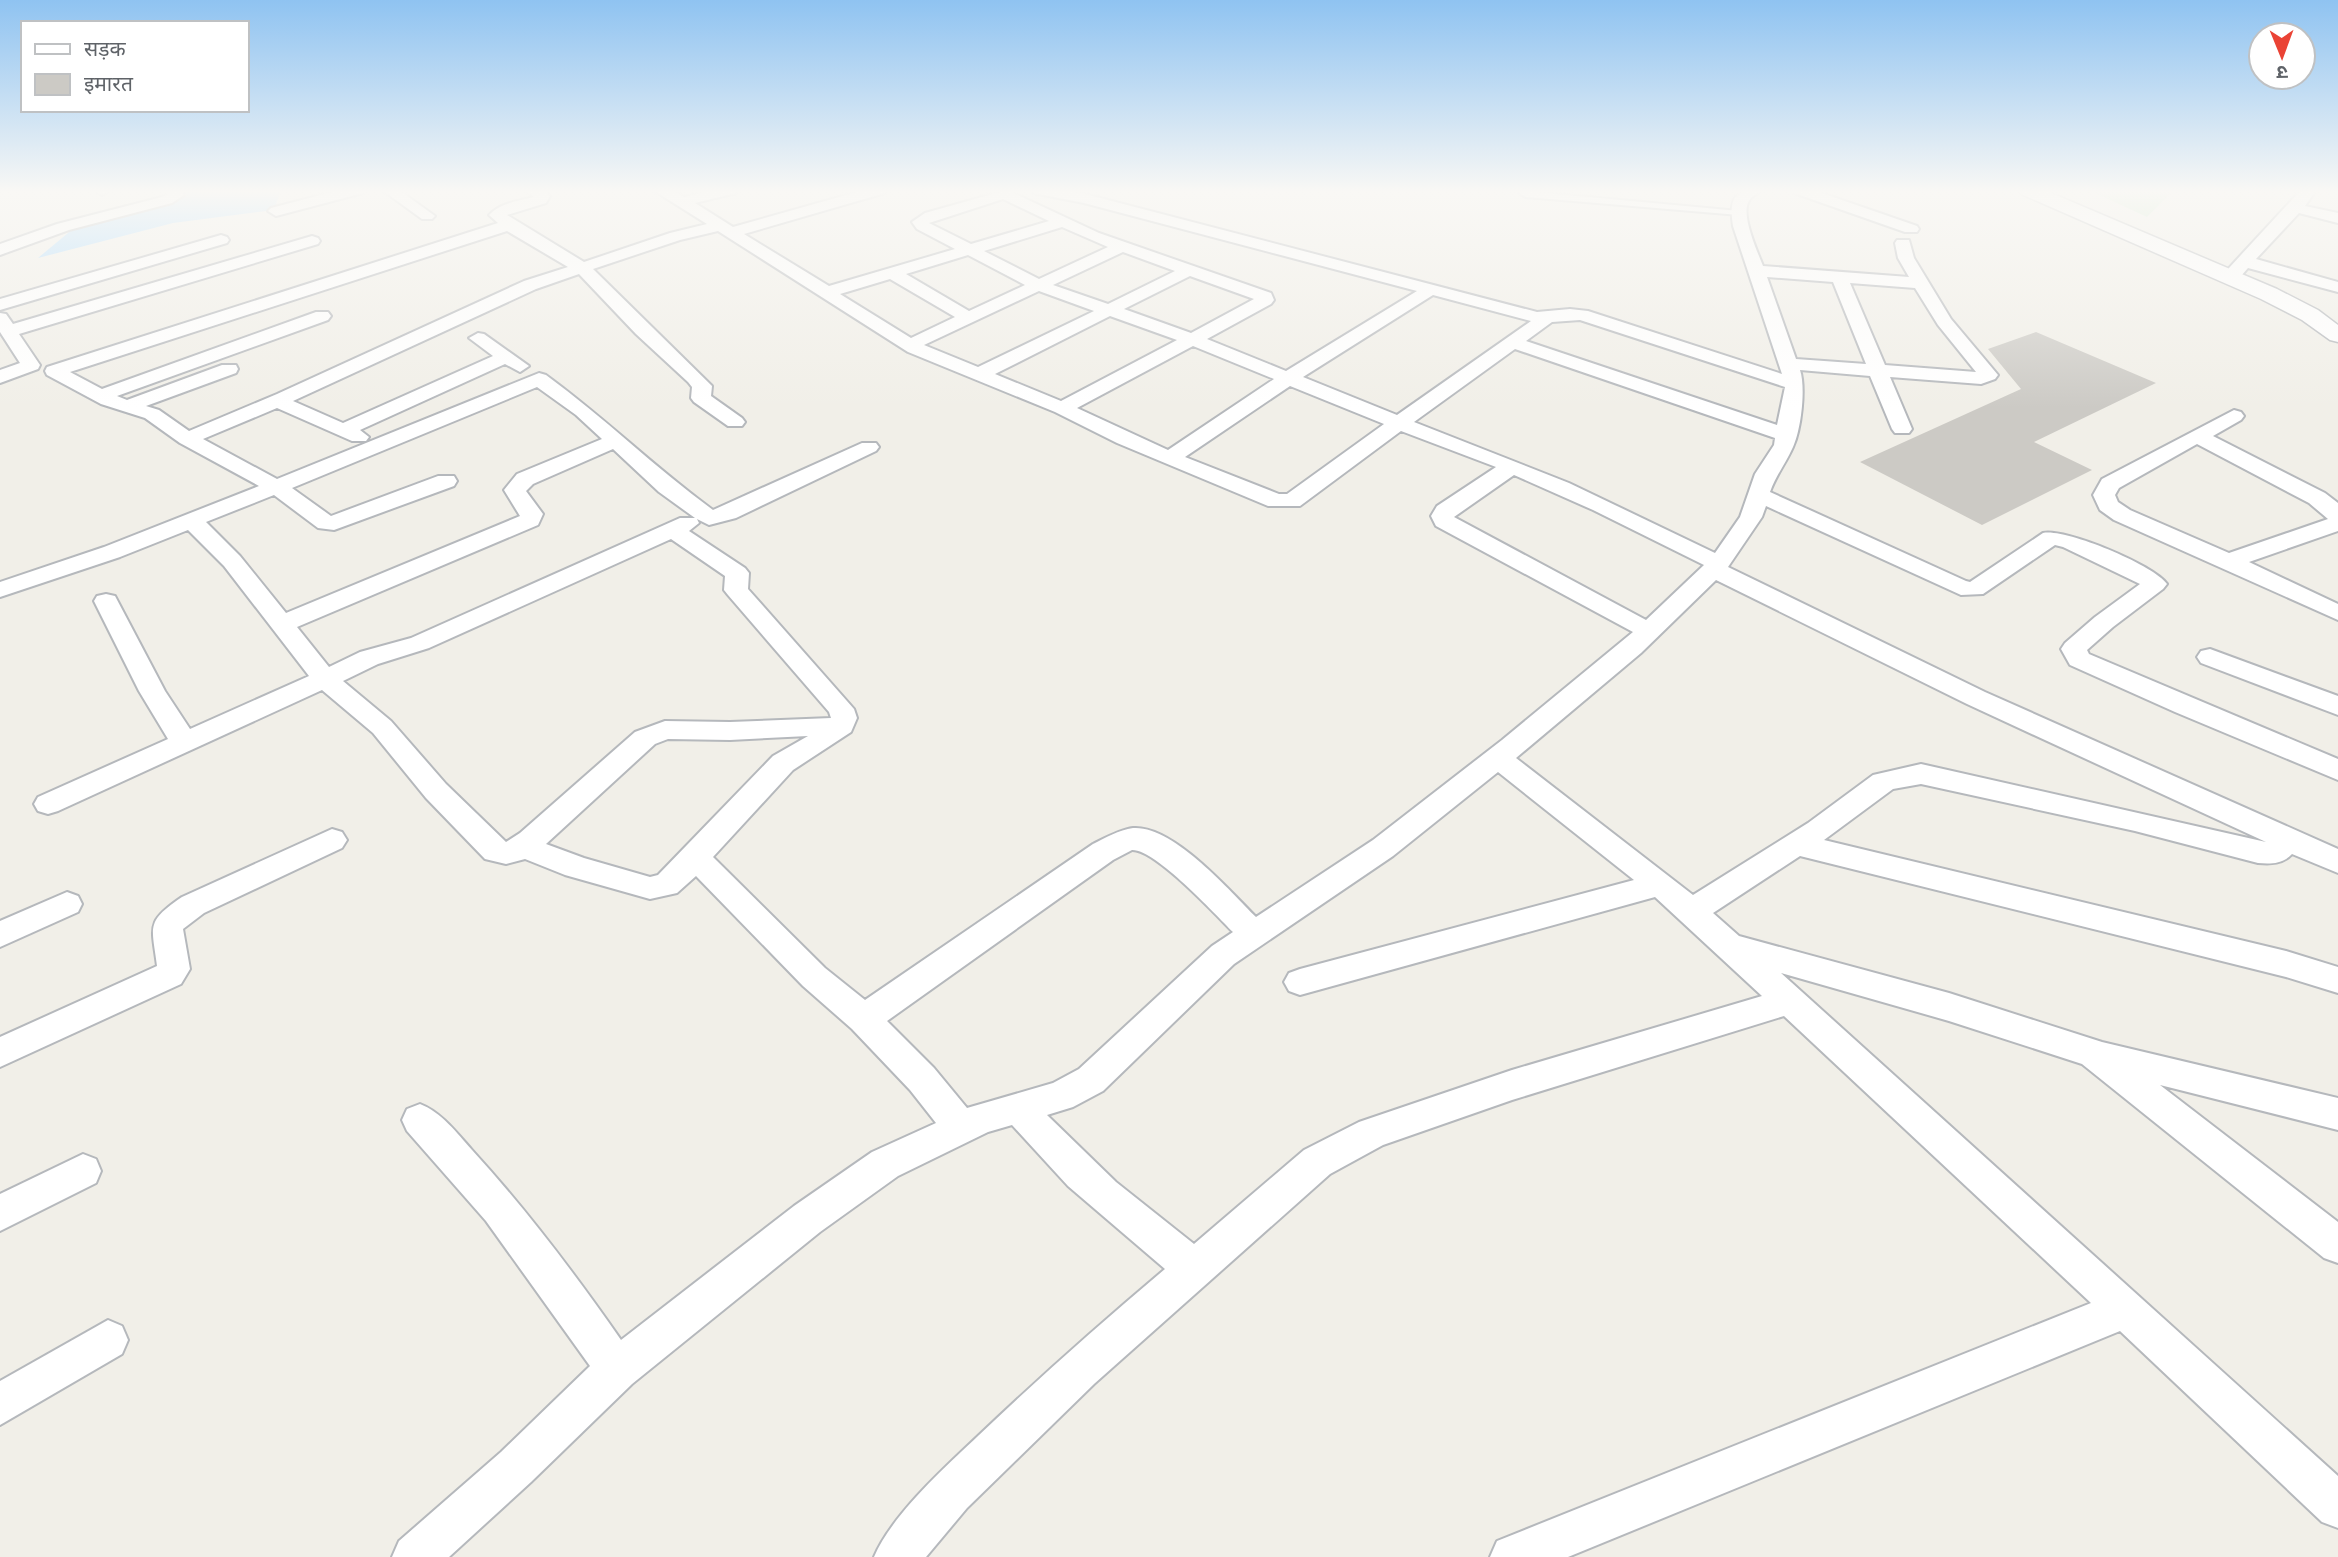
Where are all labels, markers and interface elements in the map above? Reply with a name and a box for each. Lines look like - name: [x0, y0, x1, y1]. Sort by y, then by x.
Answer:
- legend: [21, 21, 248, 112]
- north arrow: [2247, 21, 2317, 91]
- text: सड़क: [84, 34, 126, 63]
- text: उ: [2276, 60, 2288, 86]
- text: इमारत: [84, 69, 134, 98]

